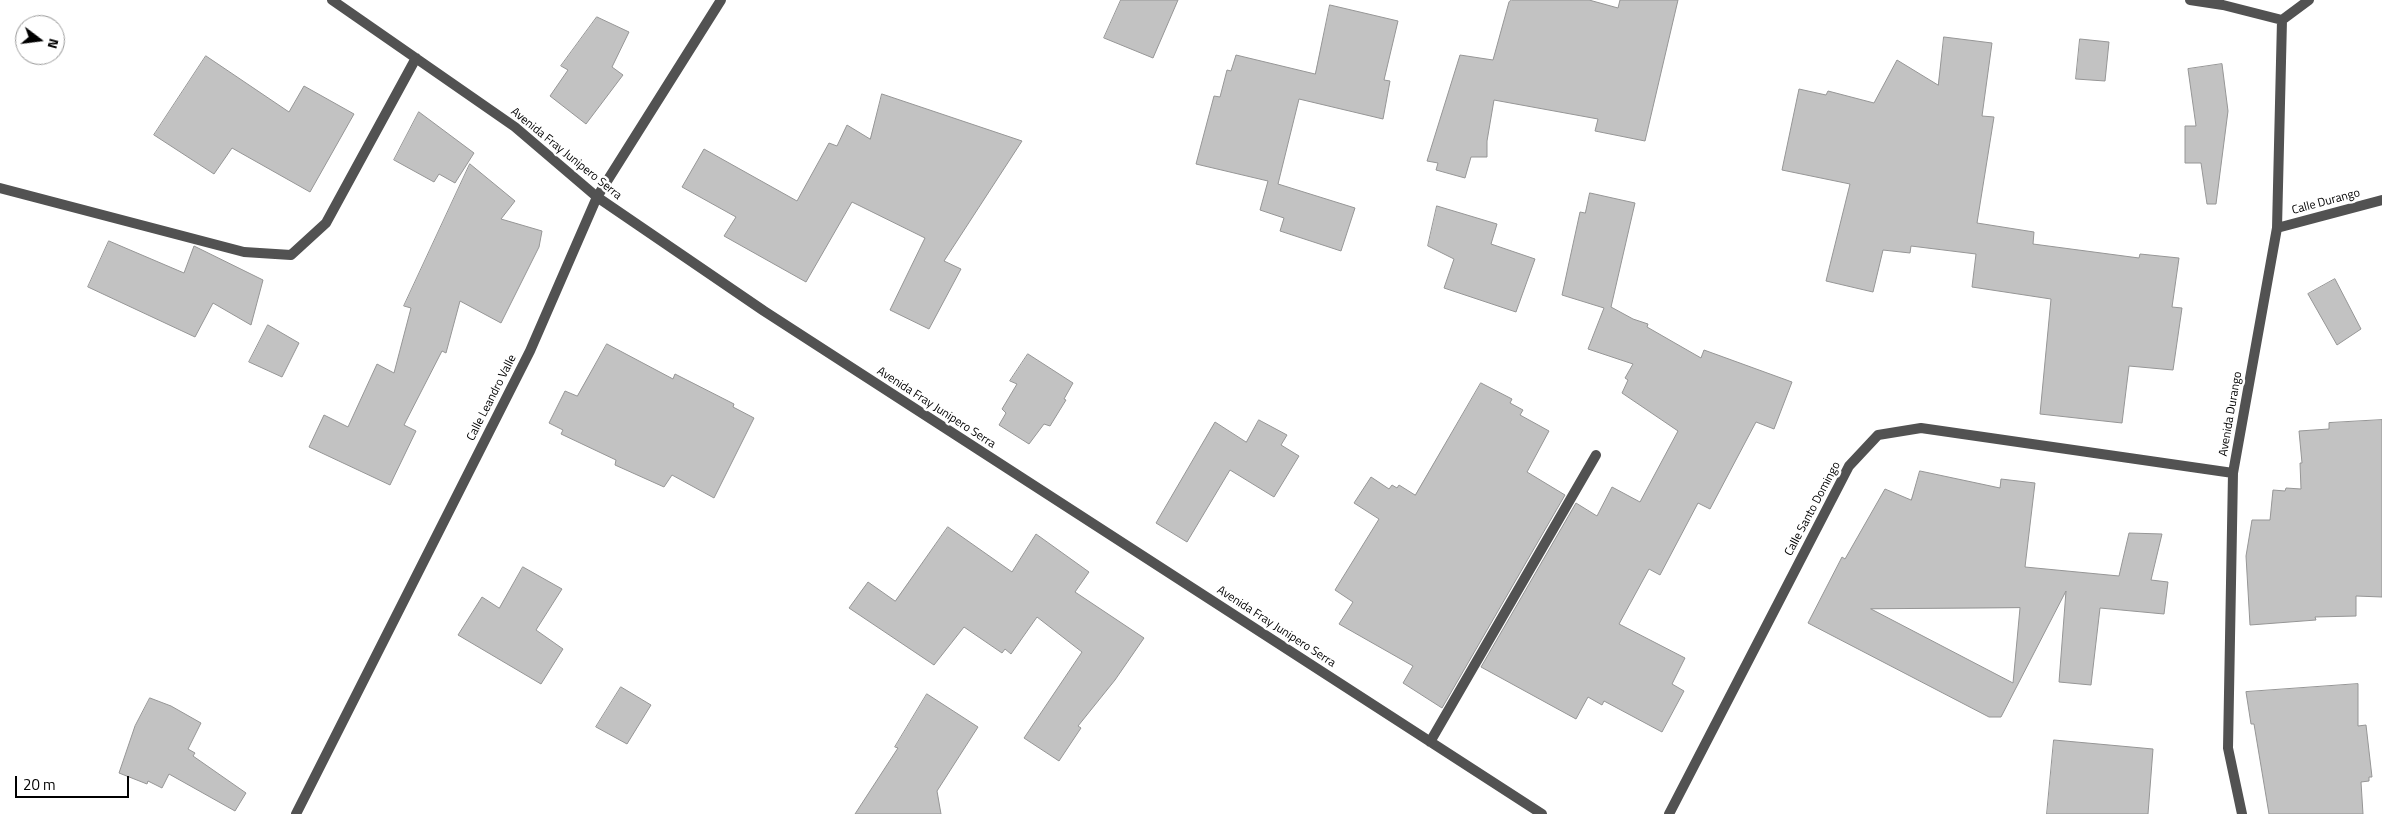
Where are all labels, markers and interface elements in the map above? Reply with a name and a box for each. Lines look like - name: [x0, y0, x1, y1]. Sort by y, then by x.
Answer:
- north arrow: [15, 15, 65, 65]
- text: N: [43, 36, 65, 51]
- street label: Avenida Fray Junipero Serra: [508, 105, 624, 203]
- street label: Calle Durango: [2290, 186, 2362, 218]
- street label: Calle Leandro Valle: [464, 353, 520, 443]
- street label: Avenida Fray Junipero Serra: [874, 364, 998, 452]
- street label: Avenida Durango: [2216, 370, 2246, 458]
- street label: Calle Santo Domingo: [1782, 459, 1844, 559]
- street label: Avenida Fray Junipero Serra: [1214, 583, 1338, 671]
- scale bar: [18, 766, 131, 798]
- text: 20 m: [23, 773, 56, 796]

